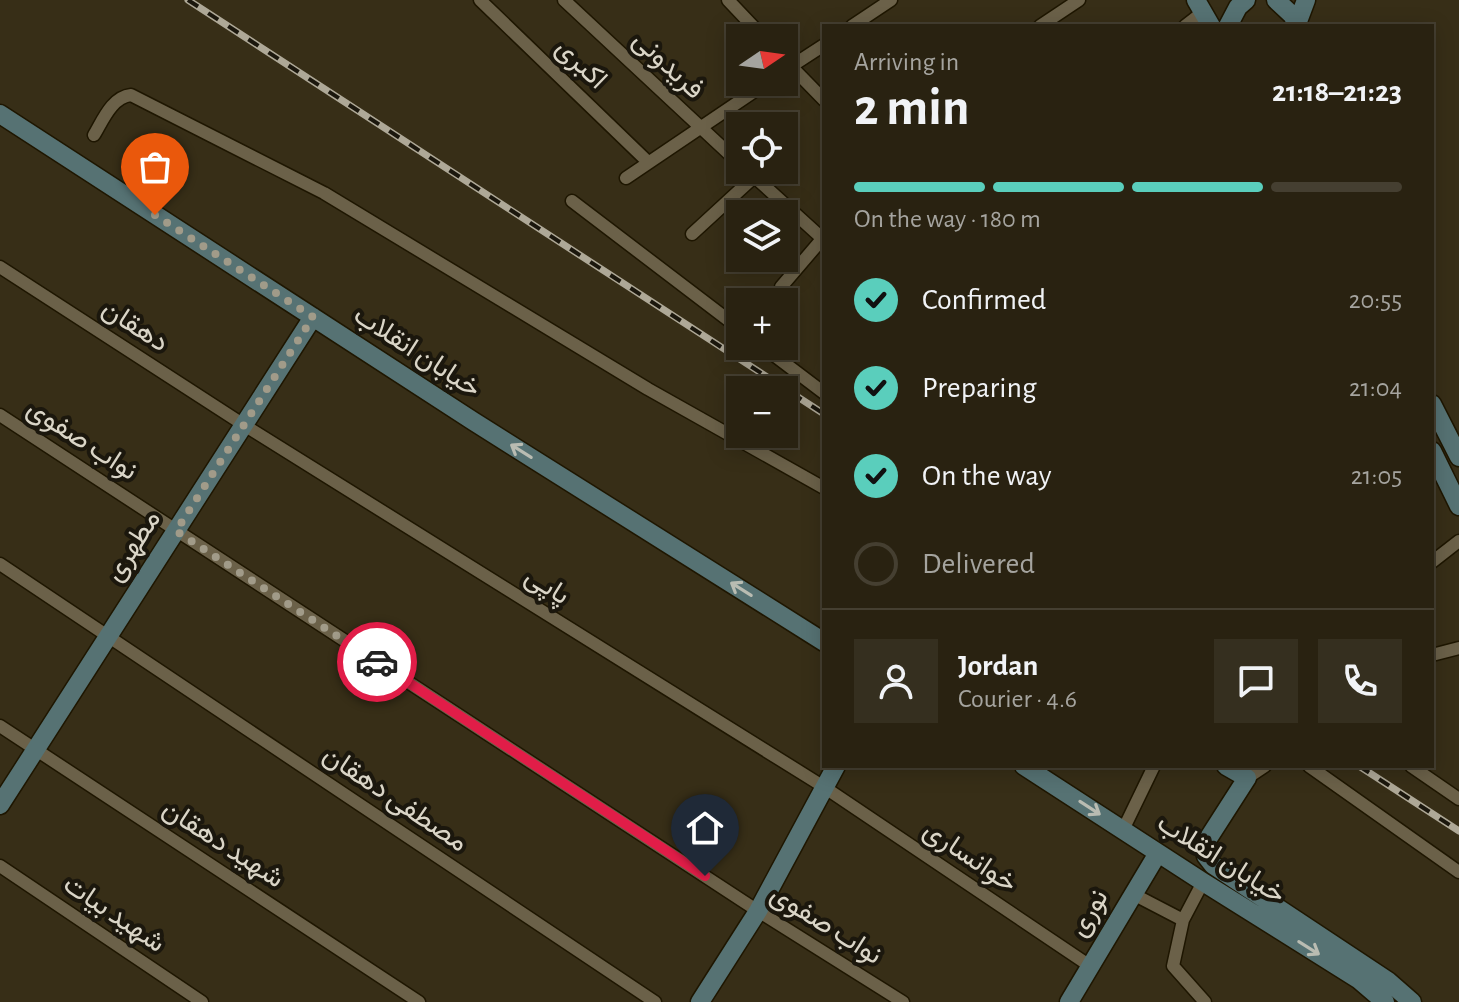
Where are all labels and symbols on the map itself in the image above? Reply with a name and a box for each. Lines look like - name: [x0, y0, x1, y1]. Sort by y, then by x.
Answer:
- north arrow: [726, 24, 798, 96]
- street label: فریدونی: [626, 25, 709, 106]
- street label: اکبری: [549, 33, 612, 96]
- pin: [121, 133, 189, 215]
- street label: دهقان: [97, 294, 173, 358]
- street label: خیابان انقلاب: [348, 301, 486, 404]
- street label: نواب صفوی: [21, 394, 142, 488]
- one-way arrow: [510, 443, 532, 460]
- street label: مطهری: [100, 506, 168, 588]
- street label: پاپی: [518, 562, 574, 613]
- one-way arrow: [730, 580, 753, 596]
- courier: [337, 622, 417, 702]
- street label: مصطفی دهقان: [317, 741, 472, 858]
- street label: شهید دهقان: [156, 794, 289, 895]
- pin: [671, 794, 739, 876]
- one-way arrow: [1078, 801, 1101, 817]
- street label: خیابان انقلاب: [1151, 809, 1290, 910]
- street label: خوانساری: [917, 816, 1022, 900]
- street label: شهید بیات: [57, 870, 170, 960]
- street label: نواب صفوی: [764, 880, 887, 972]
- street label: نوری: [1064, 884, 1116, 943]
- one-way arrow: [1297, 941, 1320, 957]

